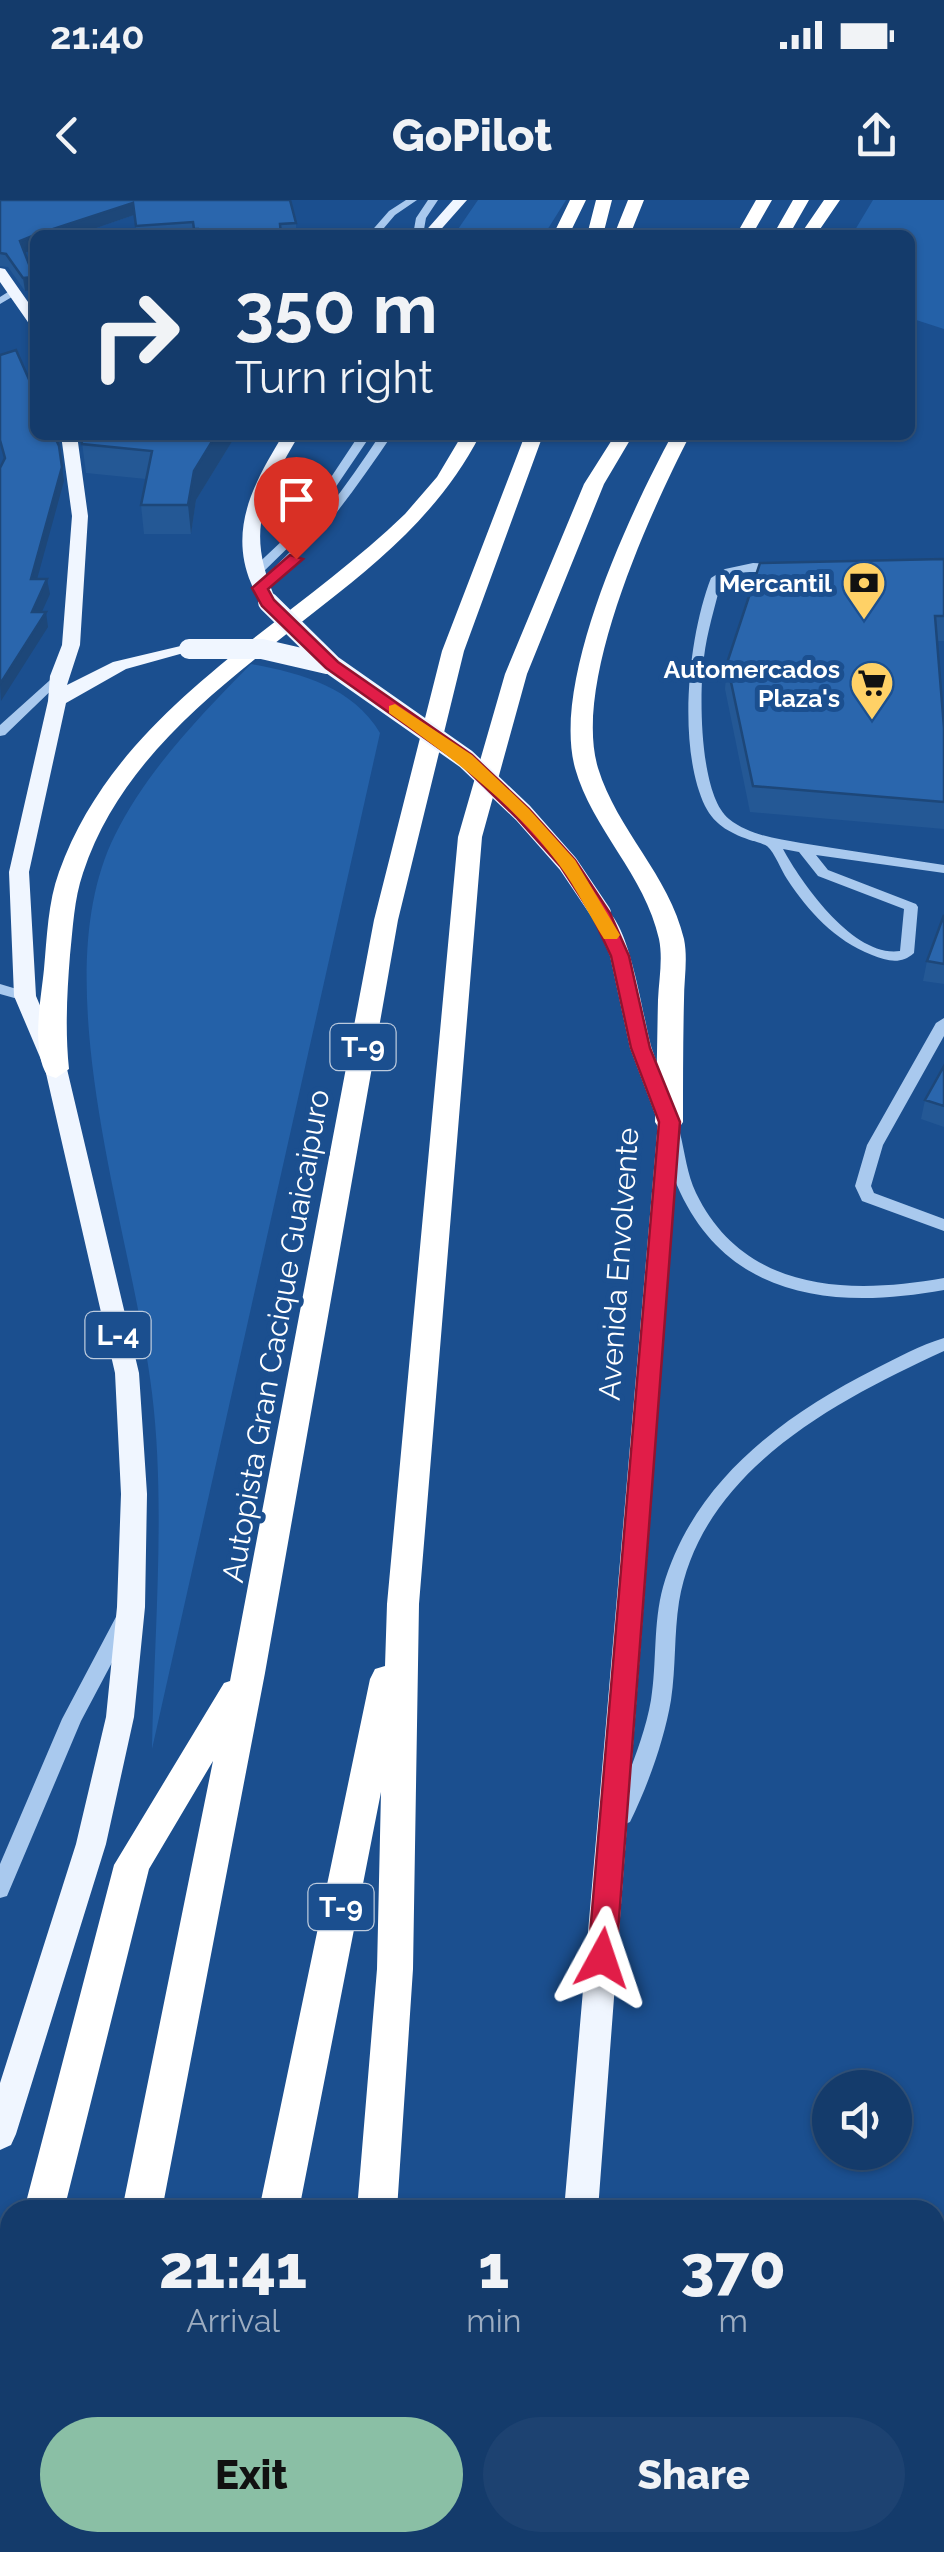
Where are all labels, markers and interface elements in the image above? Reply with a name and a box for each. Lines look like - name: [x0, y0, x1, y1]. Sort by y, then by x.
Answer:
- text: 21:40: [50, 13, 145, 58]
- icon: back: [40, 108, 95, 163]
- icon: share: [849, 108, 904, 163]
- text: GoPilot: [392, 109, 552, 162]
- text: 350 m: [235, 267, 438, 349]
- icon: right: [70, 270, 200, 400]
- text: Turn right: [235, 351, 433, 404]
- pin: [254, 457, 339, 560]
- icon: arrive: [269, 472, 324, 527]
- bank icon: Mercantil: [841, 560, 887, 621]
- place label: Mercantil: [719, 568, 832, 598]
- place label: Automercados Plaza's: [664, 654, 840, 713]
- supermarket icon: Automercados Plaza's: [849, 660, 895, 721]
- road number: T-9: [330, 1024, 396, 1070]
- street label: Autopista Gran Cacique Guaicaipuro: [215, 1087, 336, 1585]
- street label: Avenida Envolvente: [592, 1127, 645, 1401]
- road number: L-4: [86, 1312, 150, 1358]
- road number: T-9: [308, 1884, 374, 1930]
- position arrow: [550, 1906, 654, 2010]
- map controls: [812, 2070, 912, 2170]
- button: sound: [812, 2070, 912, 2170]
- text: 21:41: [159, 2232, 307, 2302]
- text: 1: [478, 2232, 509, 2302]
- text: 370: [680, 2232, 786, 2302]
- text: Arrival: [186, 2302, 280, 2339]
- text: min: [466, 2302, 521, 2339]
- text: m: [718, 2302, 748, 2339]
- button: Exit: [40, 2417, 463, 2532]
- button: Share: [483, 2417, 905, 2532]

